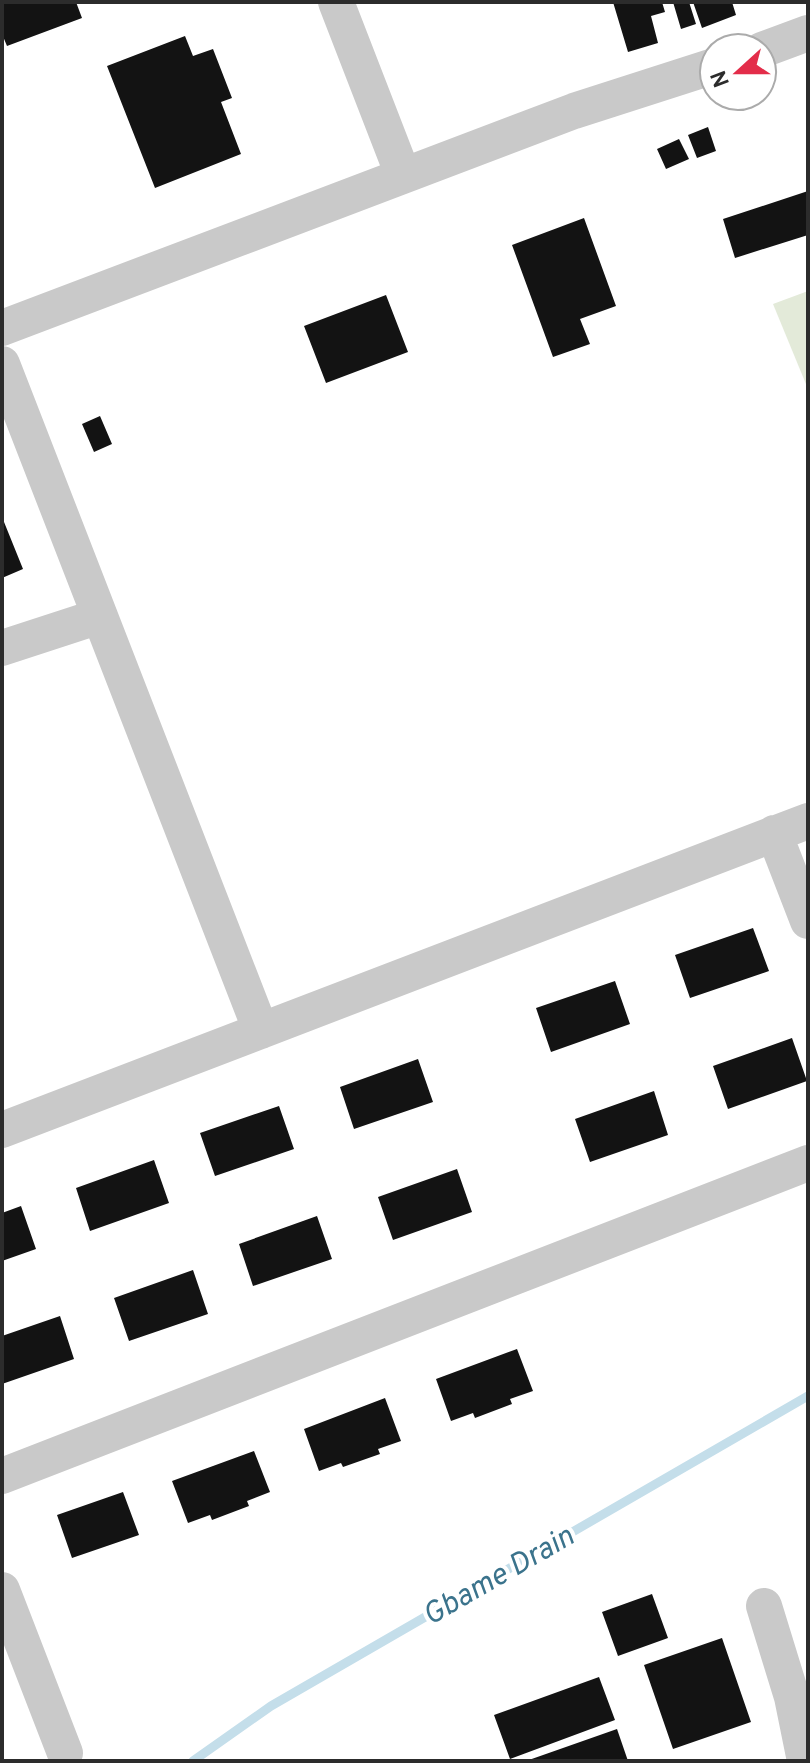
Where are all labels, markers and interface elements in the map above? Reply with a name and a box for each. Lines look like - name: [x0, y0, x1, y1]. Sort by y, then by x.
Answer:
- north arrow: [698, 32, 778, 112]
- text: N: [706, 66, 737, 90]
- water label: Gbame Drain: [417, 1519, 581, 1635]

